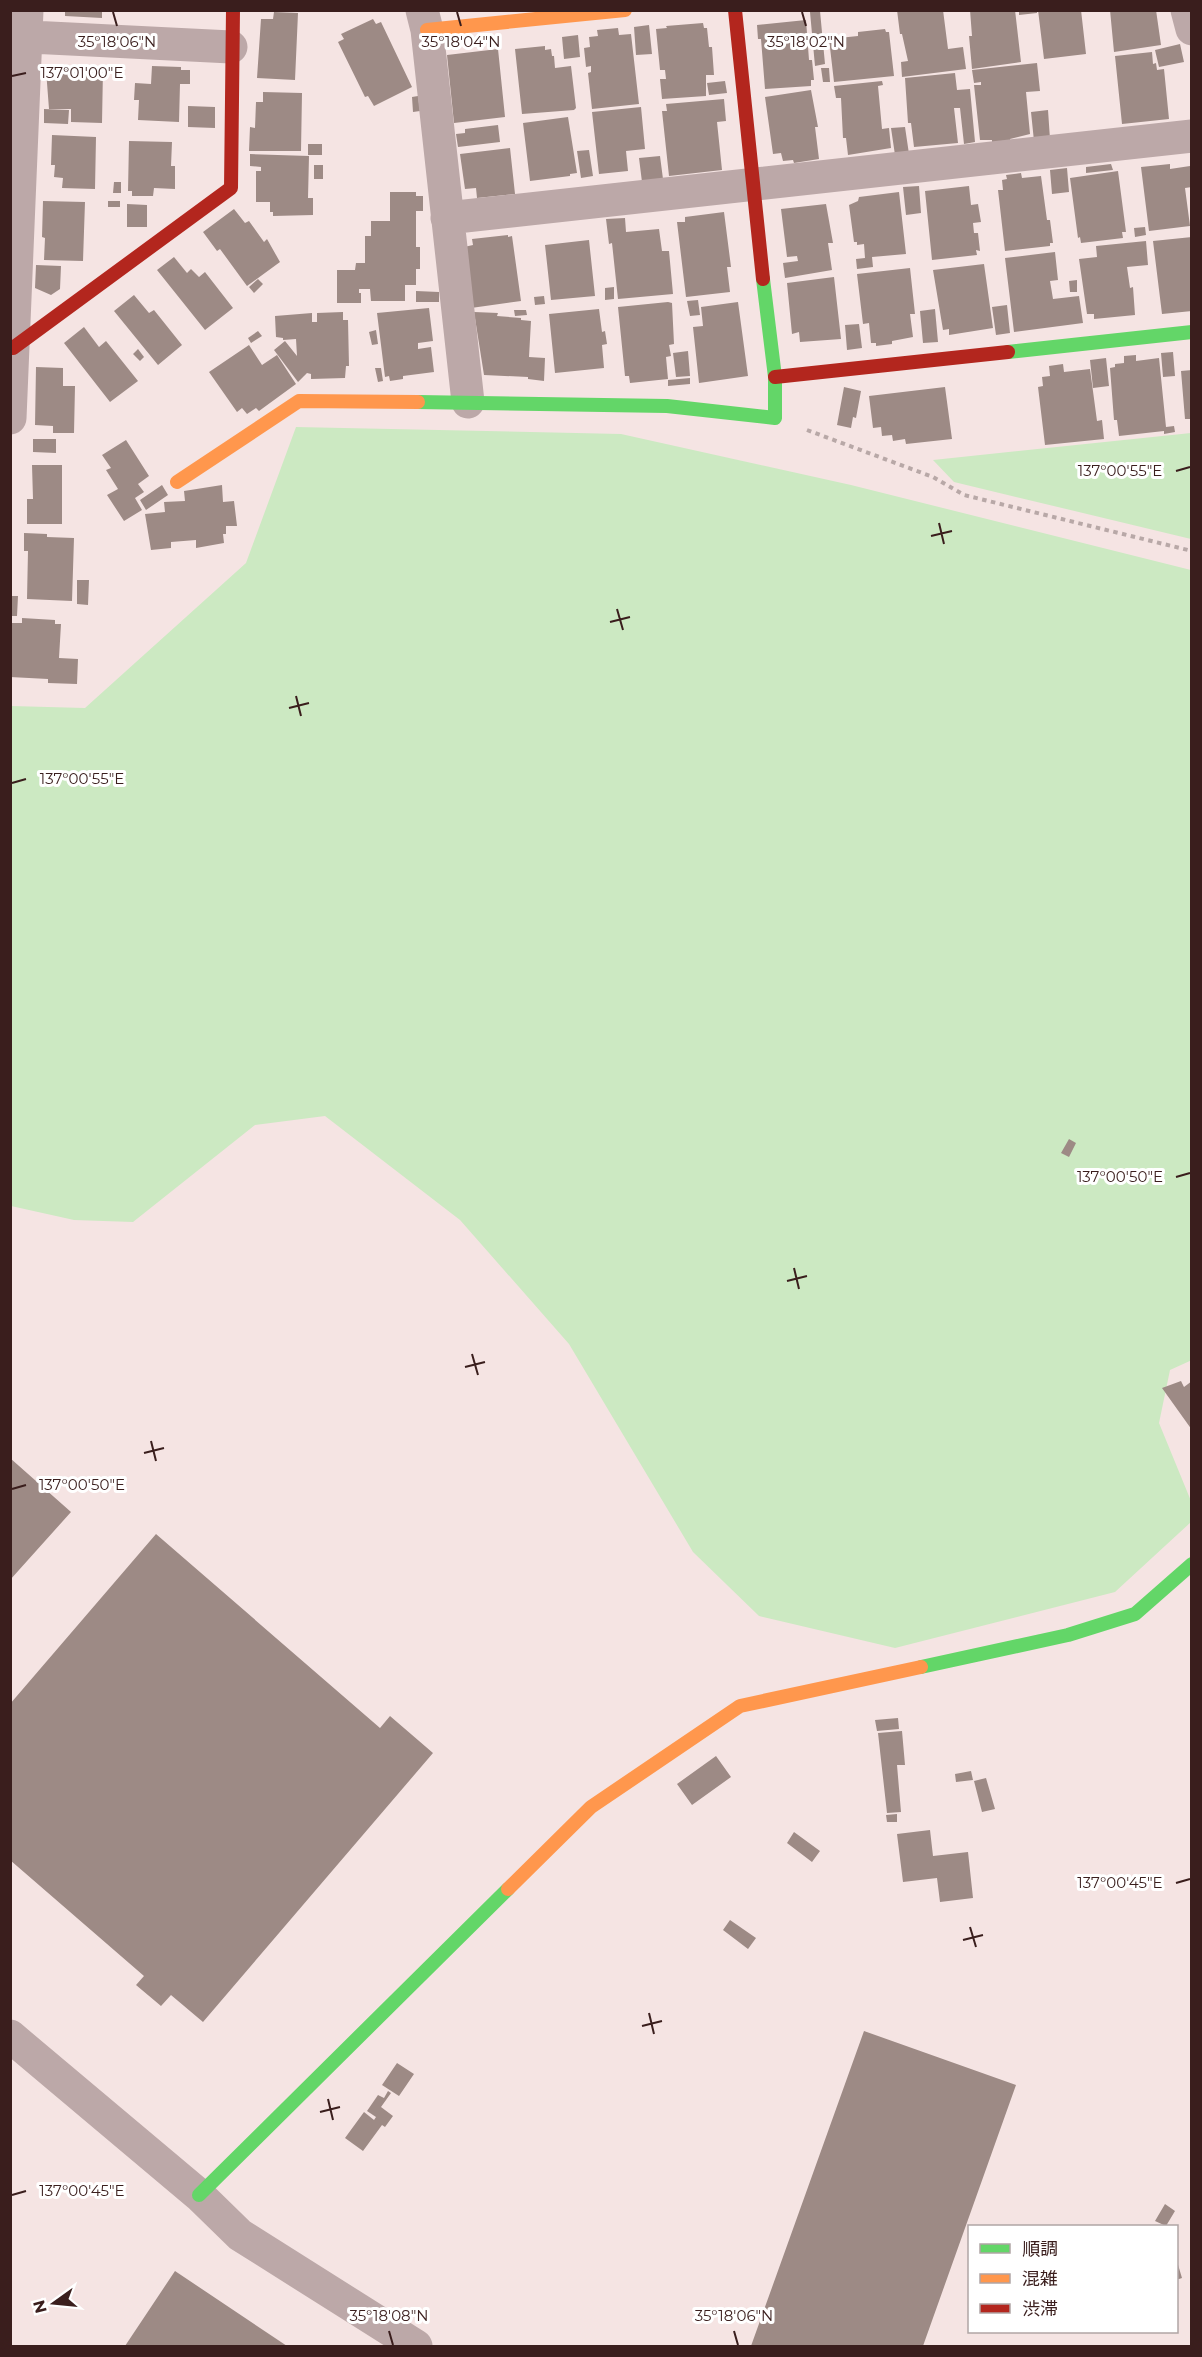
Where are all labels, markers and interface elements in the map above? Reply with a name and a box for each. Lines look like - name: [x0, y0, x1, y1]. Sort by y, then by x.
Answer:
- text: 35°18'06"N: [78, 32, 156, 51]
- text: 35°18'04"N: [422, 32, 500, 51]
- text: 35°18'02"N: [767, 32, 845, 51]
- text: 137°01'00"E: [41, 63, 124, 82]
- text: 137°00'55"E: [1078, 461, 1162, 480]
- text: 137°00'55"E: [40, 769, 124, 788]
- text: 137°00'50"E: [1077, 1167, 1163, 1186]
- text: 137°00'50"E: [39, 1475, 125, 1494]
- text: 137°00'45"E: [1077, 1873, 1163, 1892]
- text: 137°00'45"E: [39, 2181, 125, 2200]
- legend: [968, 2225, 1178, 2333]
- text: 順調: [1022, 2238, 1058, 2260]
- text: 混雑: [1022, 2268, 1058, 2290]
- north arrow: [24, 2273, 84, 2333]
- text: N: [29, 2298, 51, 2315]
- text: 渋滞: [1022, 2298, 1058, 2320]
- text: 35°18'08"N: [350, 2306, 428, 2325]
- text: 35°18'06"N: [695, 2306, 773, 2325]

